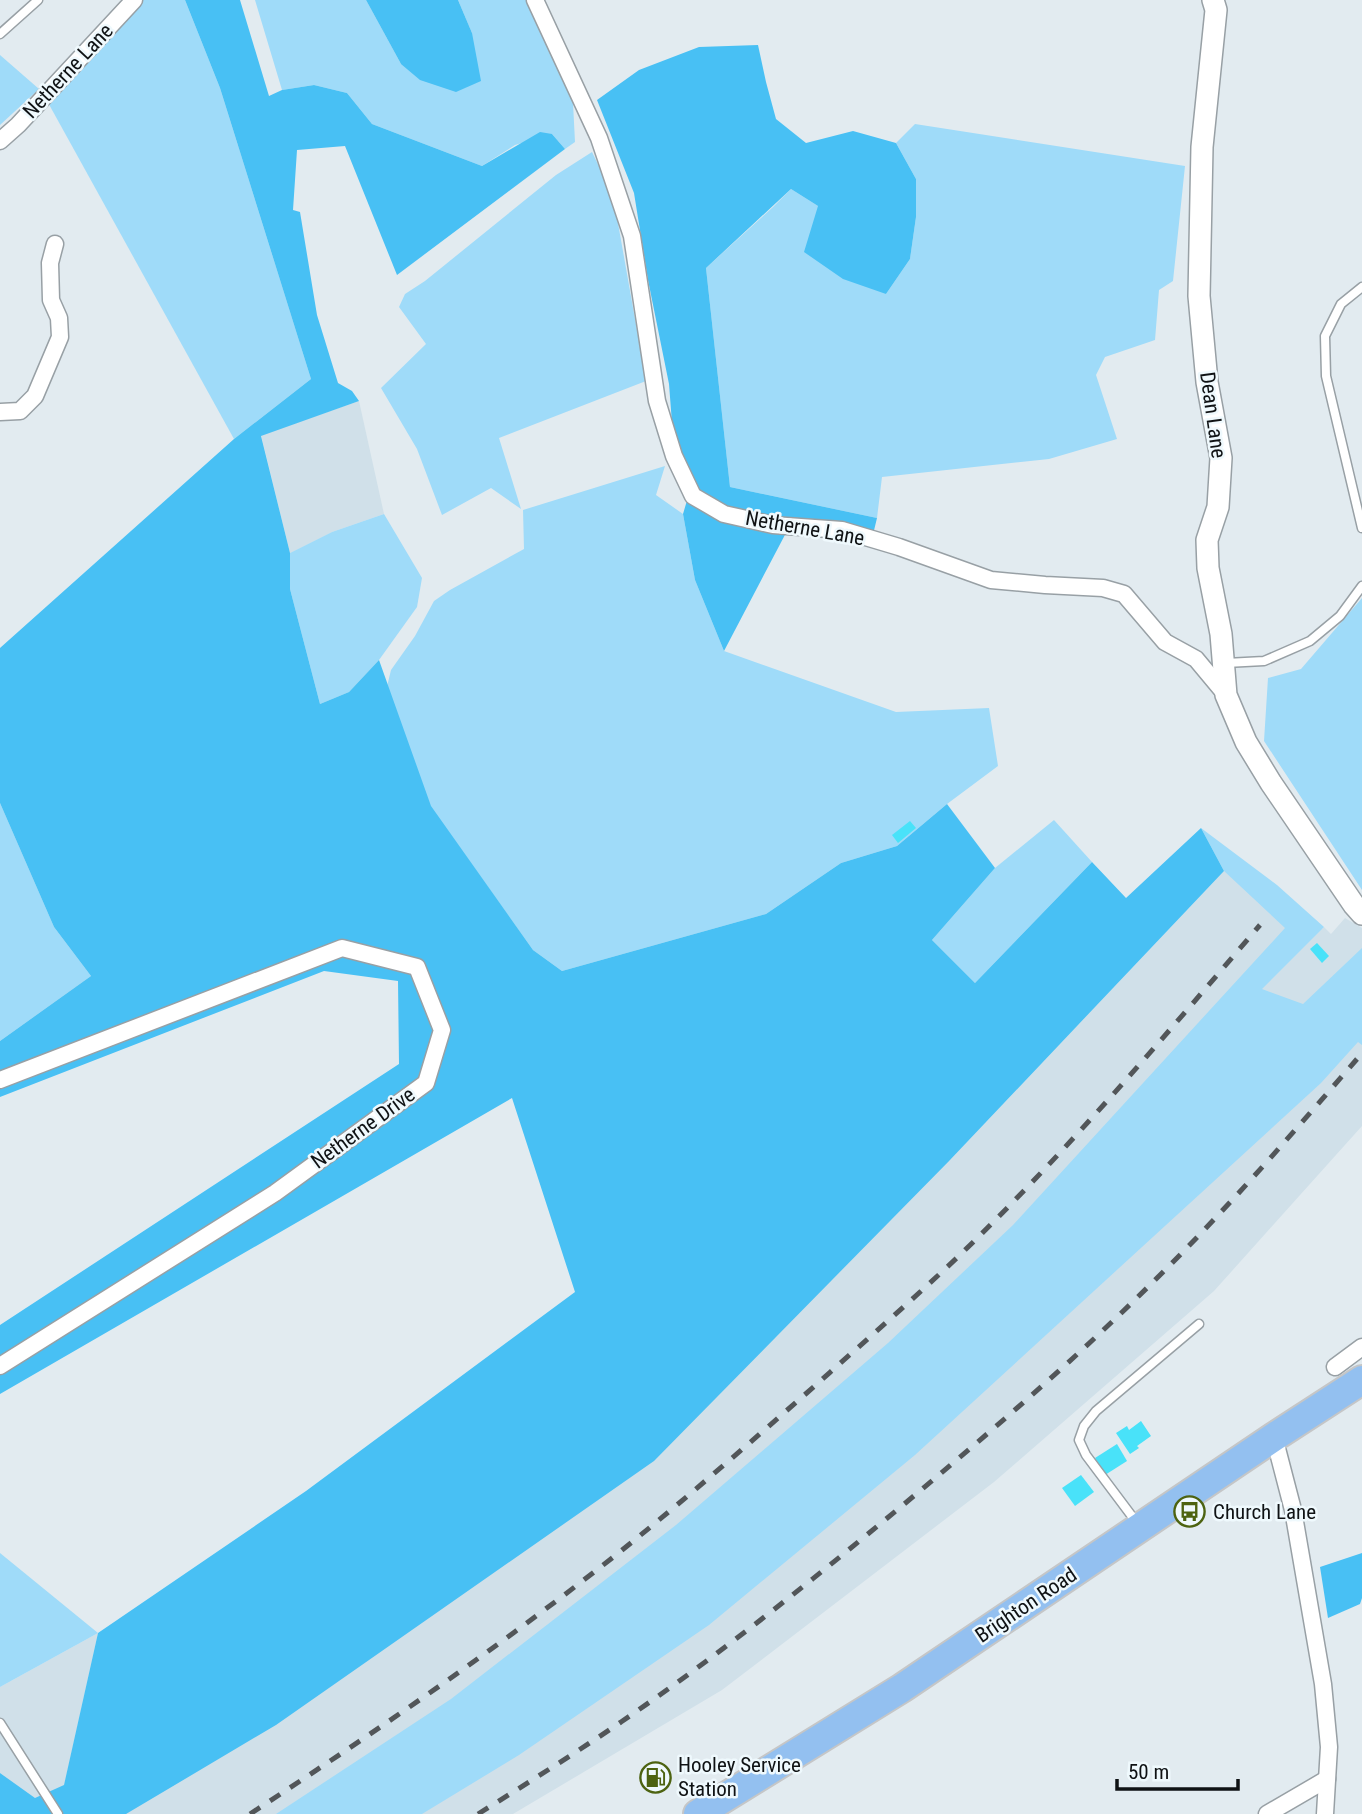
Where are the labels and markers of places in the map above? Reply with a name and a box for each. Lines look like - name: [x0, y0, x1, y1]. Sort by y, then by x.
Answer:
- bus stop icon: Church Lane: [1173, 1495, 1207, 1529]
- place label: Church Lane: [1213, 1500, 1316, 1524]
- place label: Hooley Service Station: [678, 1753, 801, 1801]
- fuel station icon: Hooley Service Station: [638, 1760, 672, 1794]

